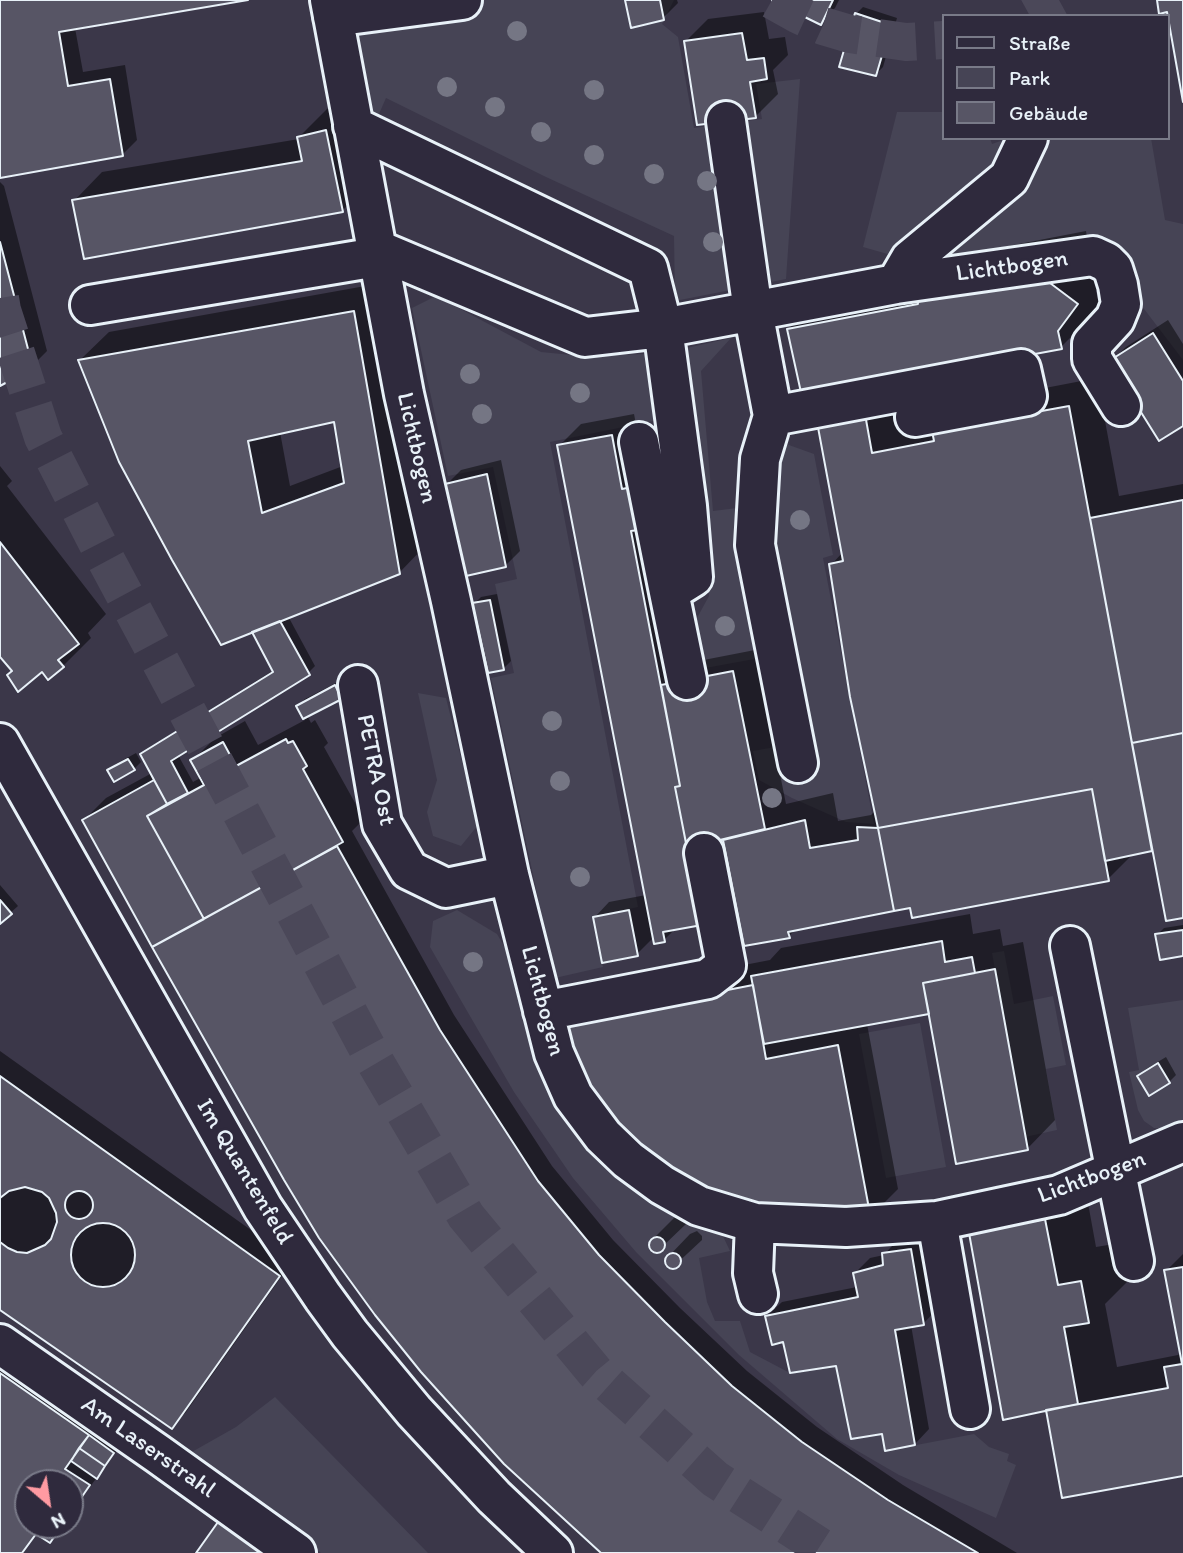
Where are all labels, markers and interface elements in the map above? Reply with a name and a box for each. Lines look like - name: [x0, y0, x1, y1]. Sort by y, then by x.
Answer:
- legend: [942, 14, 1169, 140]
- text: Straße: [1009, 30, 1070, 55]
- text: Park: [1009, 65, 1050, 90]
- text: Gebäude: [1009, 100, 1088, 125]
- street label: Lichtbogen: [954, 245, 1070, 289]
- street label: Lichtbogen: [389, 390, 443, 506]
- street label: PETRA Ost: [349, 712, 401, 828]
- street label: Lichtbogen: [513, 943, 571, 1059]
- street label: Im Quantenfeld: [189, 1094, 299, 1250]
- street label: Lichtbogen: [1034, 1145, 1150, 1211]
- street label: Am Laserstrahl: [75, 1391, 221, 1505]
- north arrow: [14, 1469, 84, 1539]
- text: N: [47, 1508, 70, 1534]

